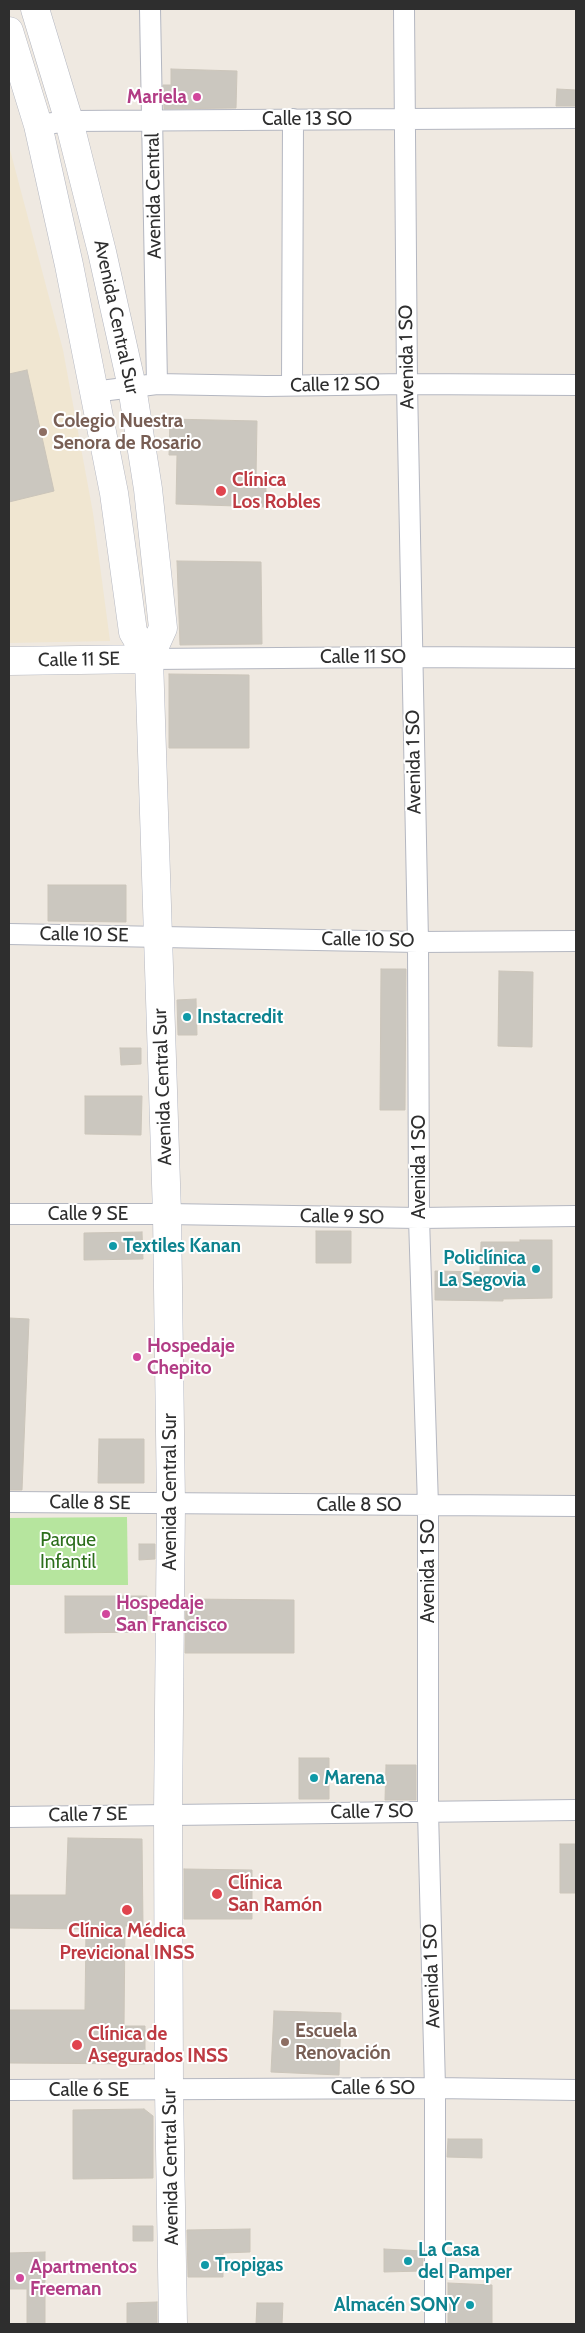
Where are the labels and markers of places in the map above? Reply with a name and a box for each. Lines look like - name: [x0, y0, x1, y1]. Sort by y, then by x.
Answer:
- place label: Mariela: [127, 86, 187, 108]
- marker: Mariela: [191, 91, 203, 103]
- place label: Colegio Nuestra Senora de Rosario: [53, 410, 201, 454]
- marker: Colegio Nuestra Senora de Rosario: [37, 426, 49, 438]
- place label: Clínica Los Robles: [232, 469, 320, 513]
- marker: Clínica Los Robles: [214, 484, 228, 498]
- place label: Instacredit: [197, 1006, 283, 1028]
- marker: Instacredit: [181, 1011, 193, 1023]
- place label: Textiles Kanan: [123, 1235, 241, 1257]
- marker: Textiles Kanan: [107, 1240, 119, 1252]
- place label: Policlínica La Segovia: [438, 1247, 526, 1291]
- marker: Policlínica La Segovia: [530, 1263, 542, 1275]
- place label: Hospedaje Chepito: [147, 1335, 235, 1379]
- marker: Hospedaje Chepito: [131, 1351, 143, 1363]
- place label: Hospedaje San Francisco: [116, 1592, 227, 1636]
- marker: Hospedaje San Francisco: [100, 1608, 112, 1620]
- place label: Marena: [324, 1767, 385, 1789]
- marker: Marena: [308, 1772, 320, 1784]
- place label: Clínica San Ramón: [228, 1872, 322, 1916]
- marker: Clínica San Ramón: [210, 1887, 224, 1901]
- marker: Clínica Médica Previcional INSS: [120, 1903, 134, 1917]
- place label: Clínica Médica Previcional INSS: [59, 1920, 195, 1964]
- place label: Escuela Renovación: [295, 2020, 391, 2064]
- place label: Clínica de Asegurados INSS: [88, 2023, 228, 2067]
- marker: Escuela Renovación: [279, 2036, 291, 2048]
- marker: Clínica de Asegurados INSS: [70, 2038, 84, 2052]
- place label: La Casa del Pamper: [418, 2239, 512, 2283]
- place label: Tropigas: [215, 2254, 283, 2276]
- marker: La Casa del Pamper: [402, 2255, 414, 2267]
- place label: Apartmentos Freeman: [30, 2256, 137, 2300]
- marker: Tropigas: [199, 2259, 211, 2271]
- marker: Apartmentos Freeman: [14, 2272, 26, 2284]
- place label: Almacén SONY: [334, 2294, 460, 2316]
- marker: Almacén SONY: [464, 2299, 476, 2311]

